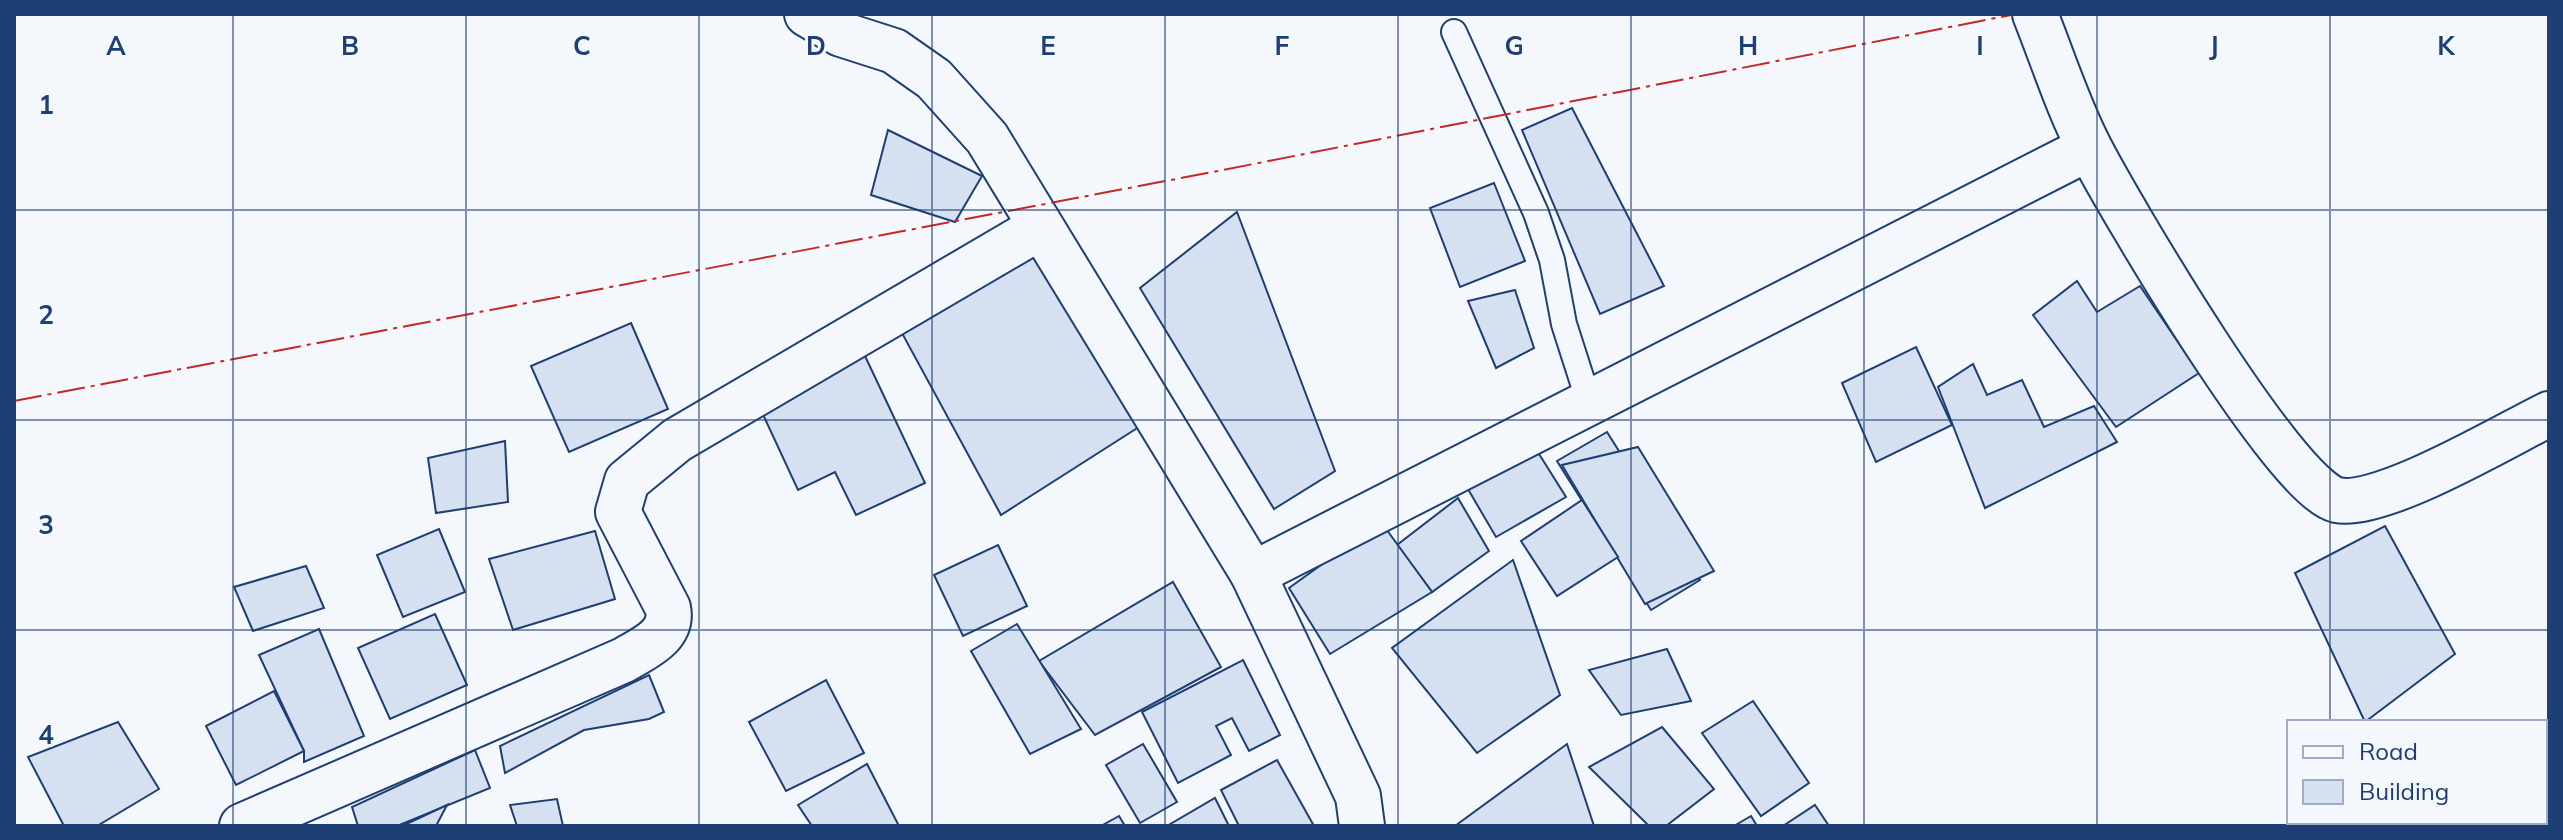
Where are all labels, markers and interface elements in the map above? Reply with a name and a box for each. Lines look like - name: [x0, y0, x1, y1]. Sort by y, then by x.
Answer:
- text: A: [106, 29, 126, 62]
- text: B: [341, 29, 359, 62]
- text: C: [573, 29, 591, 62]
- text: D: [806, 29, 826, 62]
- text: E: [1040, 29, 1056, 62]
- text: F: [1275, 29, 1290, 62]
- text: G: [1504, 29, 1524, 62]
- text: H: [1738, 29, 1758, 62]
- text: I: [1976, 29, 1984, 62]
- text: J: [2209, 29, 2219, 62]
- text: K: [2437, 29, 2456, 62]
- text: 1: [38, 88, 54, 121]
- text: 2: [38, 298, 54, 331]
- text: 3: [38, 508, 54, 541]
- text: 4: [38, 718, 54, 751]
- legend: [2287, 720, 2547, 824]
- text: Road: [2359, 736, 2418, 766]
- text: Building: [2359, 776, 2449, 806]

